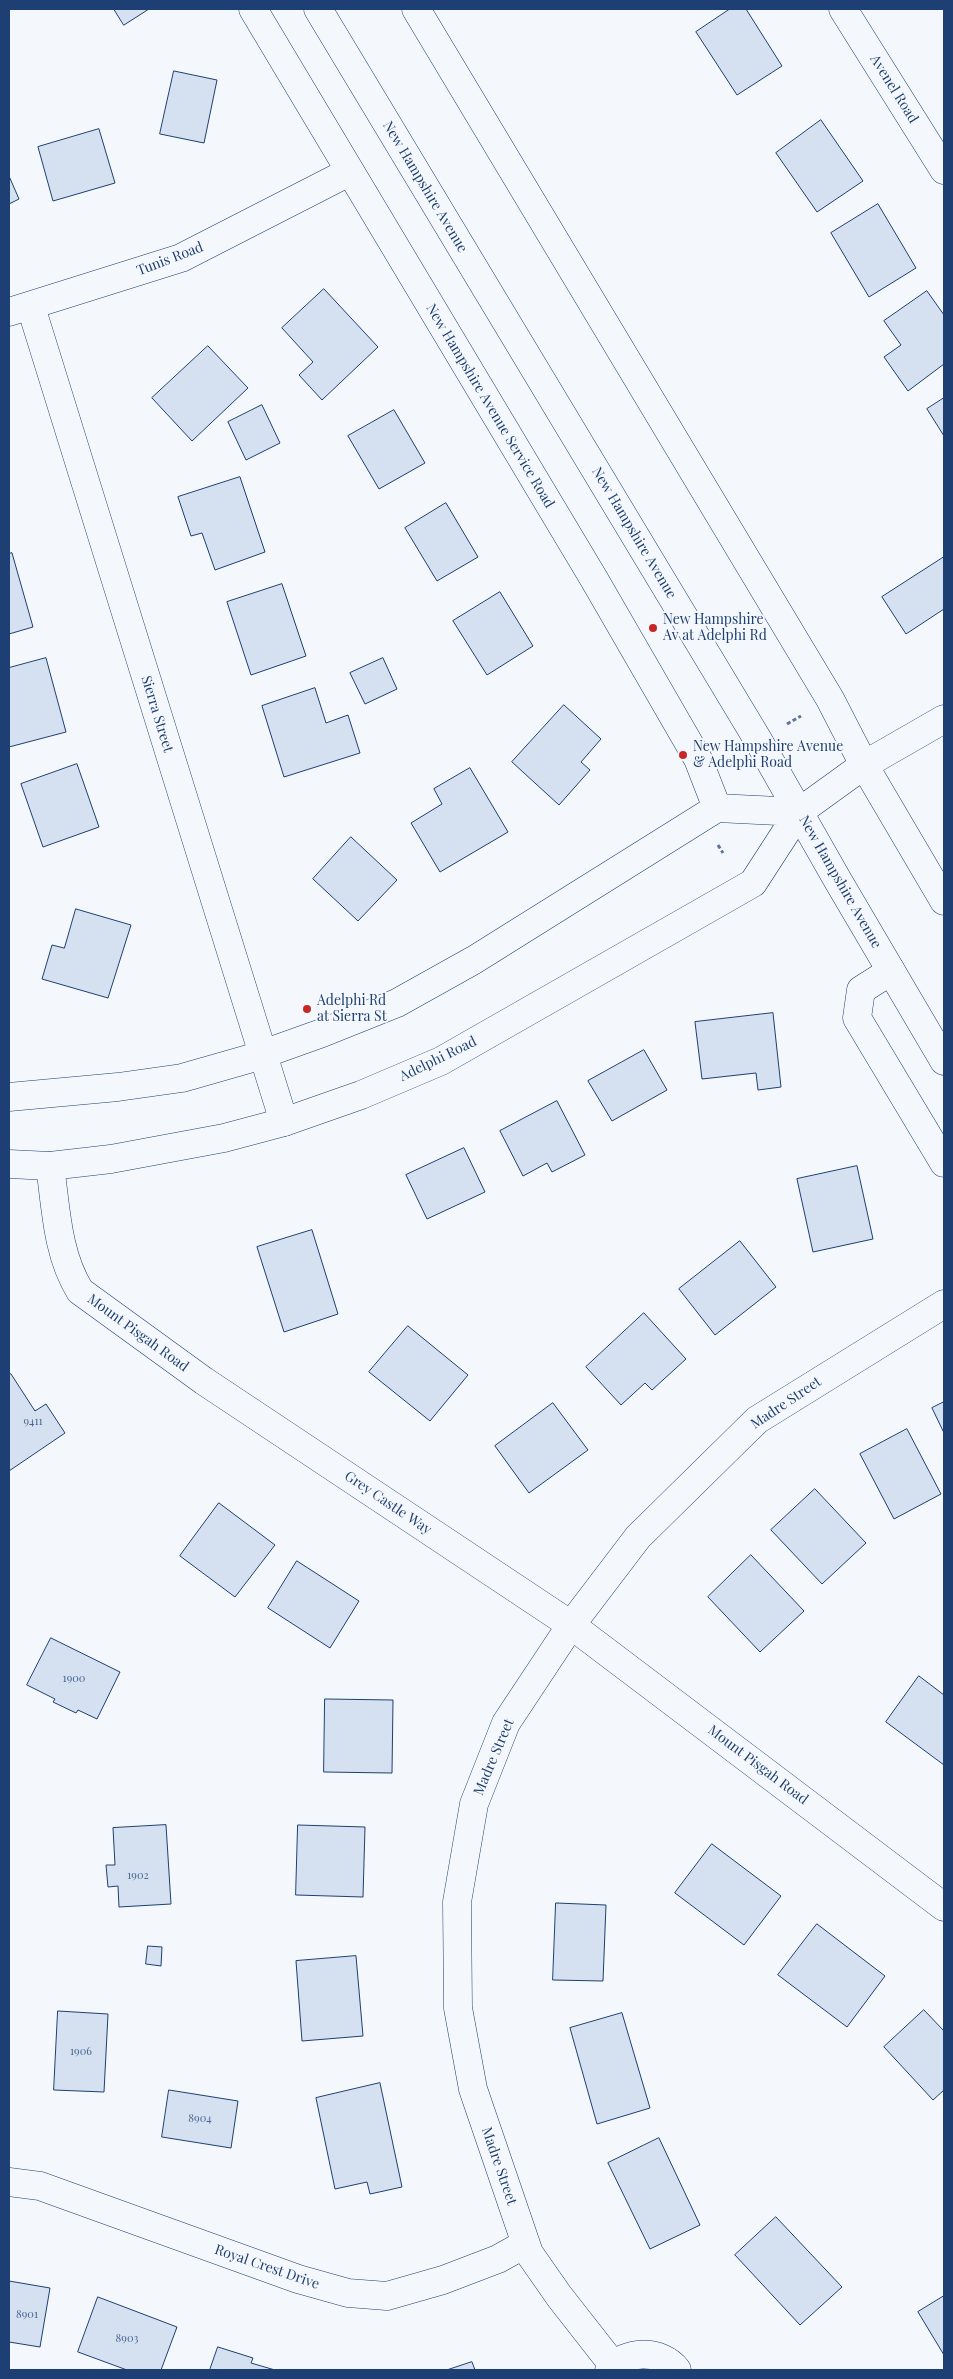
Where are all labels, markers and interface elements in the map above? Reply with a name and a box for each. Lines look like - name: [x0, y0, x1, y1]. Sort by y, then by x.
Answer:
- street label: Avenel Road: [866, 52, 922, 126]
- street label: New Hampshire Avenue: [379, 118, 471, 256]
- street label: Tunis Road: [134, 239, 206, 279]
- street label: New Hampshire Avenue Service Road: [422, 301, 558, 511]
- street label: New Hampshire Avenue: [588, 464, 680, 602]
- place label: New Hampshire Av at Adelphi Rd: [663, 612, 767, 644]
- marker: New Hampshire Av at Adelphi Rd: [647, 622, 659, 634]
- street label: Sierra Street: [137, 674, 177, 754]
- place label: New Hampshire Avenue & Adelphi Road: [693, 739, 843, 772]
- marker: New Hampshire Avenue & Adelphi Road: [677, 749, 689, 761]
- street label: New Hampshire Avenue: [795, 813, 885, 951]
- place label: Adelphi Rd at Sierra St: [317, 993, 387, 1026]
- marker: Adelphi Rd at Sierra St: [301, 1003, 313, 1015]
- street label: Adelphi Road: [397, 1033, 479, 1085]
- street label: Mount Pisgah Road: [84, 1291, 192, 1375]
- street label: Madre Street: [748, 1373, 824, 1433]
- house number: 9411: [23, 1415, 43, 1429]
- street label: Grey Castle Way: [341, 1468, 435, 1538]
- house number: 1900: [63, 1672, 85, 1686]
- street label: Madre Street: [470, 1716, 518, 1798]
- street label: Mount Pisgah Road: [705, 1722, 811, 1808]
- house number: 1902: [127, 1869, 149, 1883]
- house number: 1906: [70, 2045, 92, 2059]
- house number: 8904: [188, 2112, 212, 2126]
- street label: Madre Street: [478, 2125, 520, 2207]
- street label: Royal Crest Drive: [212, 2241, 322, 2293]
- house number: 8901: [16, 2308, 38, 2322]
- house number: 8903: [116, 2332, 138, 2346]

